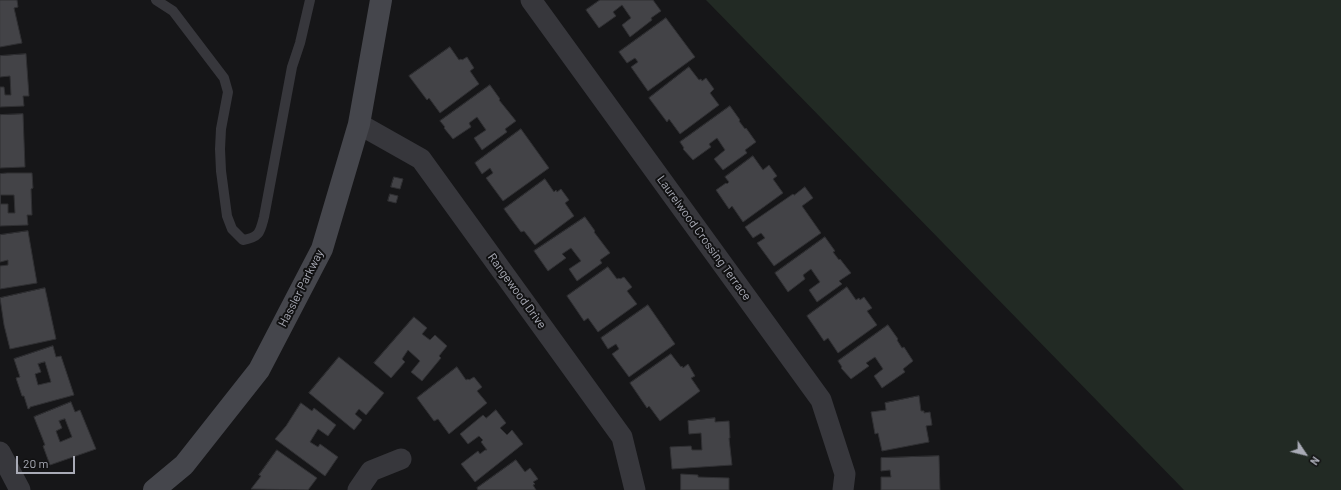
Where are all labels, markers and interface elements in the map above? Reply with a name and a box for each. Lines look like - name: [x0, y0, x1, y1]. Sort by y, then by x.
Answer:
- street label: Laurelwood Crossing Terrace: [654, 173, 754, 303]
- street label: Hassler Parkway: [275, 247, 327, 329]
- street label: Rangewood Drive: [485, 250, 549, 332]
- north arrow: [1285, 434, 1325, 474]
- scale bar: [18, 448, 77, 474]
- text: N: [1308, 454, 1323, 468]
- text: 20 m: [23, 456, 49, 470]

